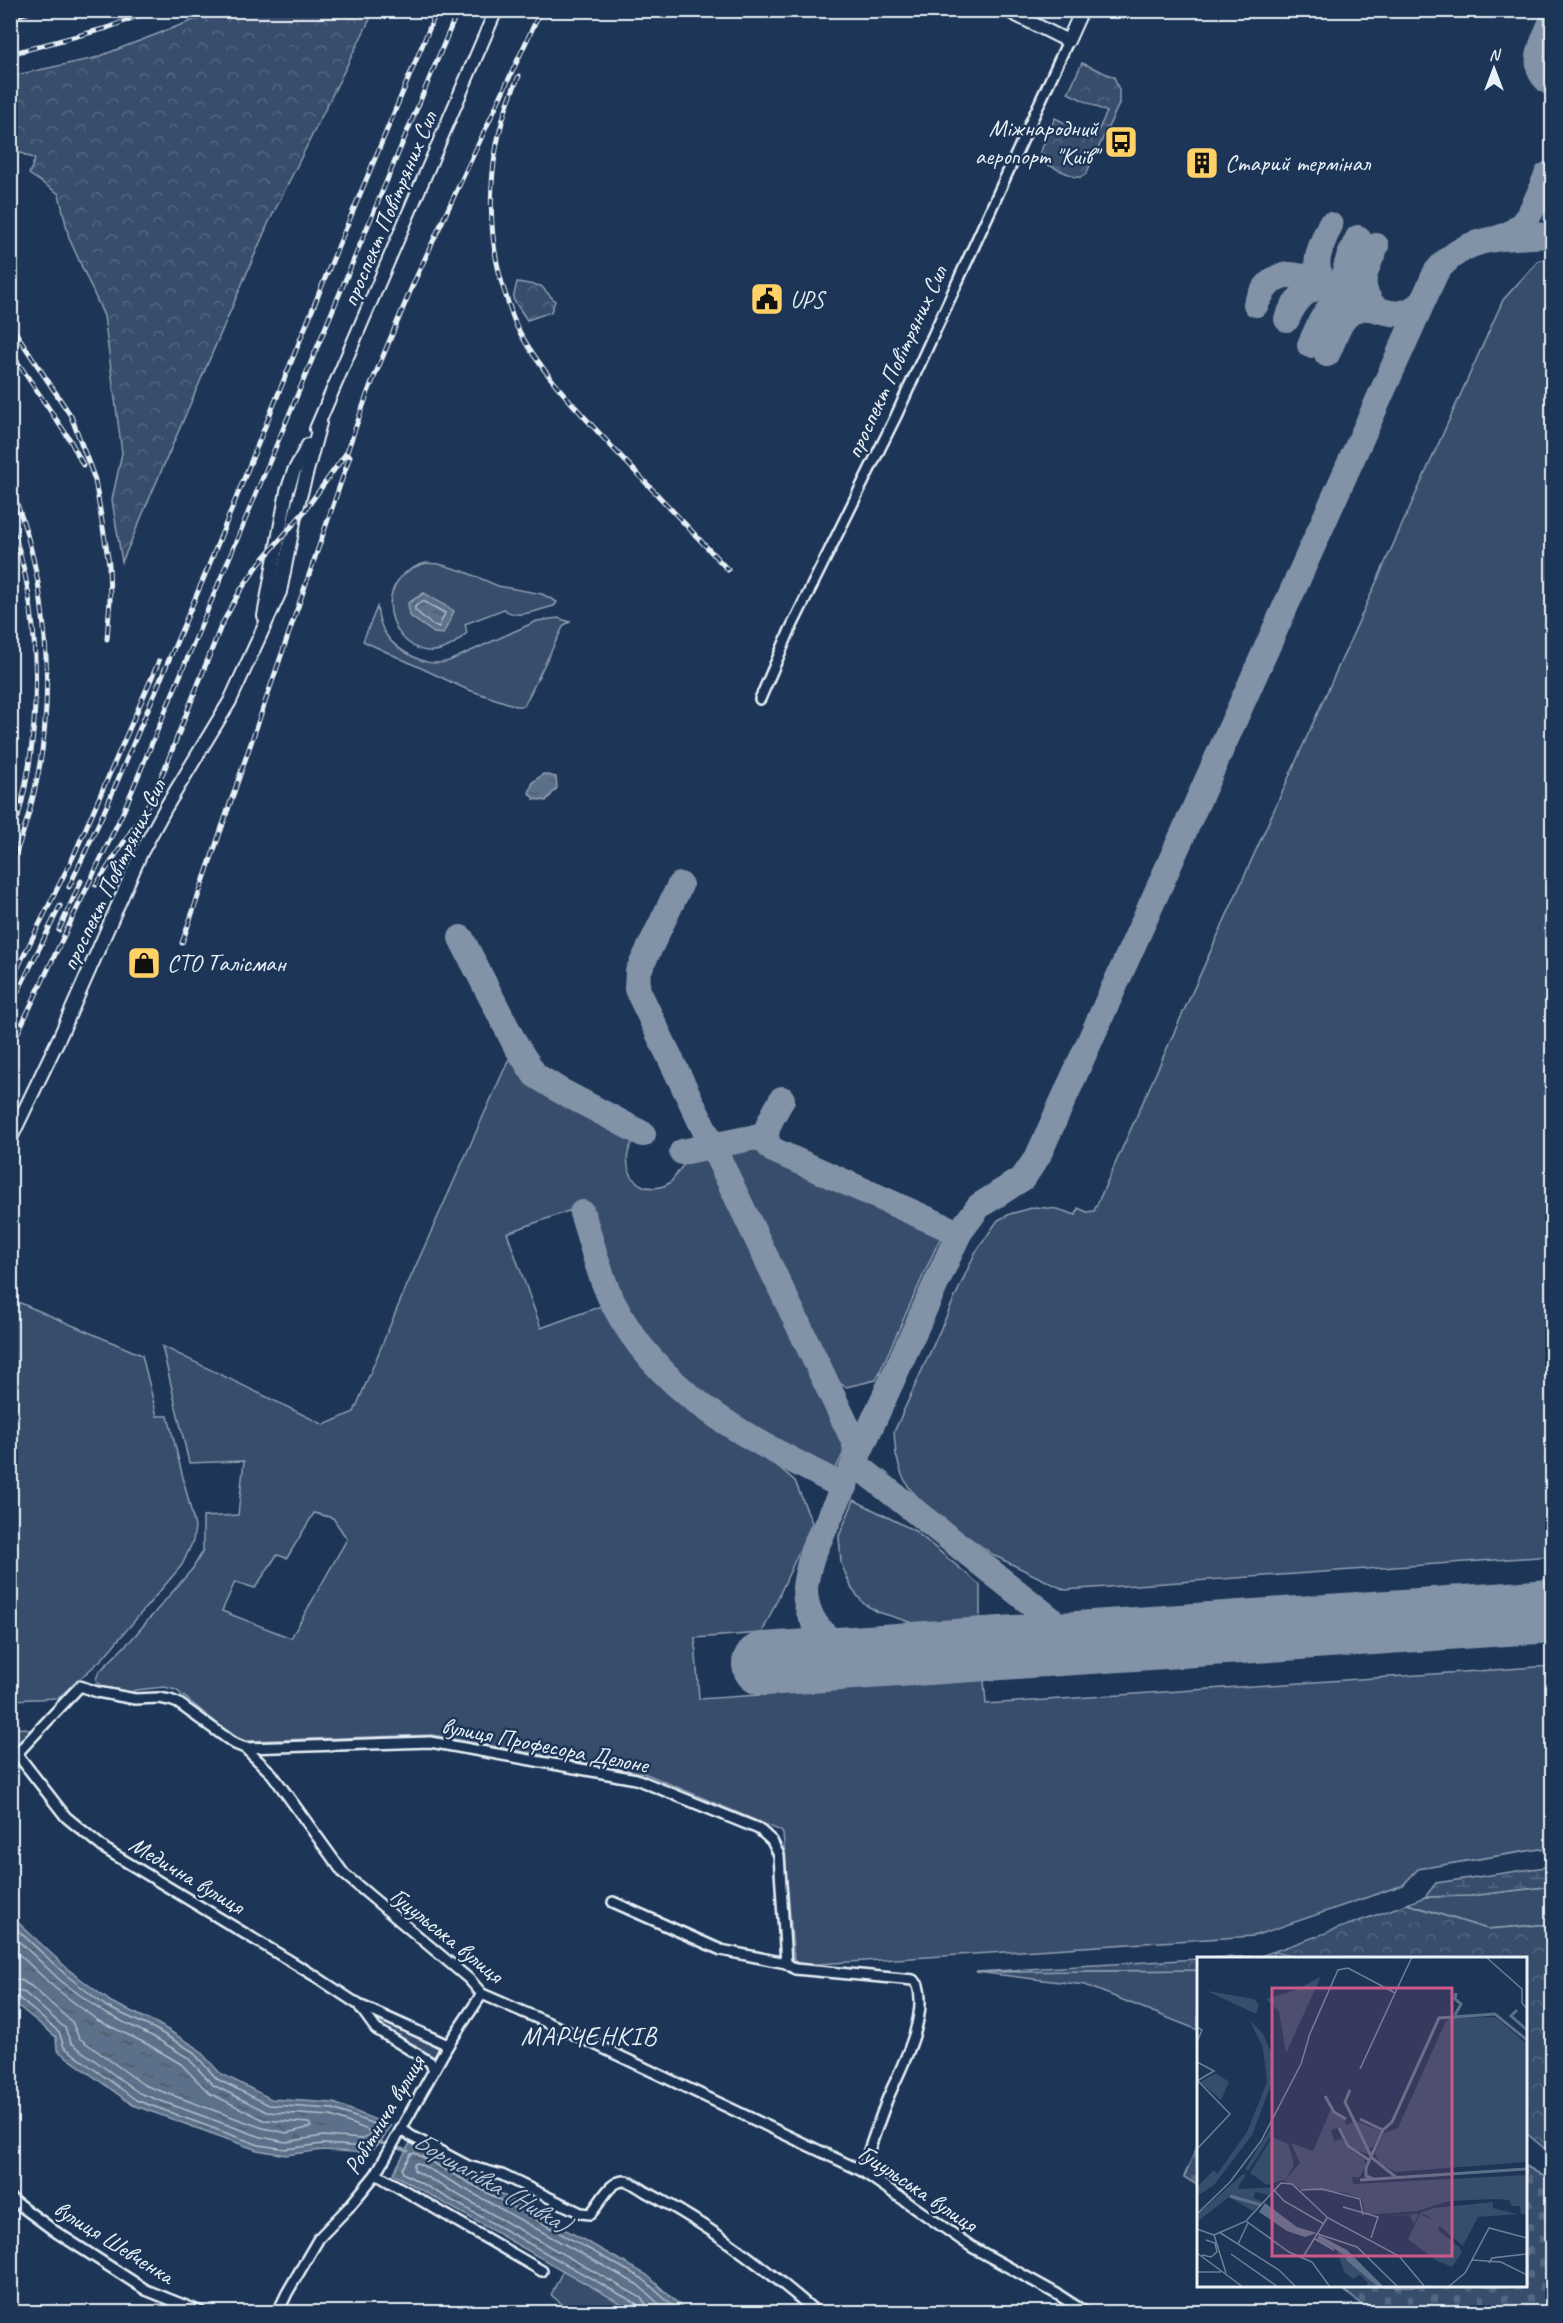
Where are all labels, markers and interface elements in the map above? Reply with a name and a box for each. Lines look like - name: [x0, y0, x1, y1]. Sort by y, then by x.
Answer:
- north arrow: [1464, 39, 1524, 99]
- text: N: [1489, 45, 1502, 65]
- street label: проспект Повітряних Сил: [334, 105, 444, 311]
- place label: Міжнародний аеропорт "Київ": [975, 113, 1103, 171]
- bus stop icon: Міжнародний аеропорт "Київ": [1103, 124, 1139, 160]
- building icon: Старий термінал: [1184, 145, 1220, 181]
- place label: Старий термінал: [1225, 148, 1372, 178]
- street label: проспект Повітряних Сил: [838, 259, 955, 463]
- public building icon: UPS: [749, 281, 785, 317]
- place label: UPS: [790, 284, 827, 314]
- street label: проспект Повітряних Сил: [54, 773, 173, 975]
- shop icon: СТО Талісман: [126, 945, 162, 981]
- place label: СТО Талісман: [167, 948, 287, 978]
- street label: вулиця Професора Делоне: [439, 1710, 653, 1780]
- street label: Медична вулиця: [124, 1829, 251, 1922]
- street label: Гуцульська вулиця: [384, 1880, 511, 1991]
- inset map: [1197, 1957, 1527, 2287]
- district label: МАРЧЕНКІВ: [521, 2020, 657, 2053]
- street label: Робітнича вулиця: [337, 2049, 432, 2180]
- water label: Борщагівка (Нивка): [407, 2124, 579, 2242]
- street label: Гуцульська вулиця: [853, 2137, 985, 2240]
- street label: вулиця Шевченка: [49, 2193, 181, 2292]

